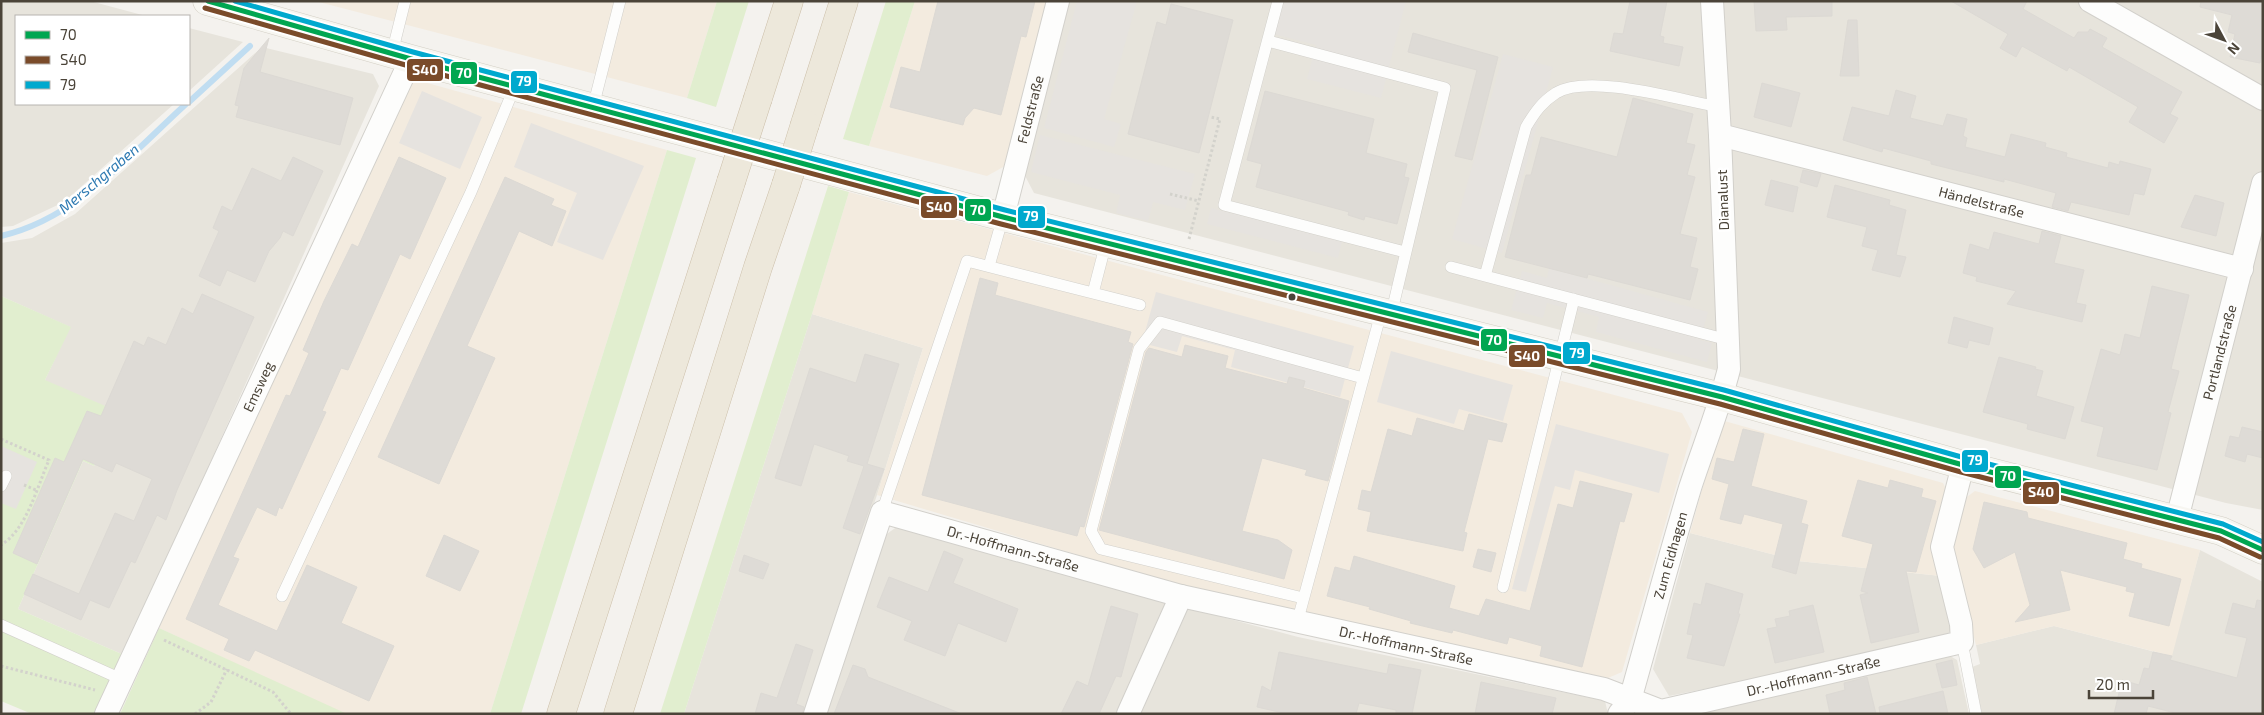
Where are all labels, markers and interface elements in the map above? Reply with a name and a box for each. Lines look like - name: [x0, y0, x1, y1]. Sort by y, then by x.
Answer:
- legend: [15, 15, 190, 105]
- north arrow: [2199, 15, 2249, 65]
- text: 70: [60, 25, 77, 43]
- text: N: [2224, 39, 2244, 58]
- text: S40: [60, 50, 87, 68]
- line badge: S40: [406, 58, 444, 82]
- text: S40: [412, 61, 438, 78]
- line badge: 70: [450, 61, 478, 85]
- text: 70: [456, 64, 472, 81]
- line badge: 79: [510, 70, 538, 94]
- text: 79: [516, 72, 532, 89]
- street label: Feldstraße: [1013, 73, 1047, 145]
- text: 79: [60, 75, 76, 93]
- water label: Merschgraben: [55, 140, 142, 217]
- street label: Dianalust: [1713, 169, 1732, 231]
- street label: Händelstraße: [1937, 183, 2026, 221]
- line badge: S40: [920, 195, 958, 219]
- text: S40: [926, 198, 952, 215]
- line badge: 70: [964, 198, 992, 222]
- text: 70: [970, 201, 986, 218]
- line badge: 79: [1017, 205, 1046, 229]
- text: 79: [1023, 207, 1039, 224]
- unlabelled marker: [1287, 292, 1297, 302]
- street label: Portlandstraße: [2199, 303, 2240, 402]
- line badge: 70: [1480, 328, 1508, 352]
- text: 70: [1486, 331, 1502, 348]
- line badge: 79: [1562, 341, 1591, 365]
- line badge: S40: [1508, 344, 1546, 368]
- text: 79: [1569, 344, 1585, 361]
- text: S40: [1514, 347, 1540, 364]
- street label: Emsweg: [239, 358, 277, 415]
- line badge: 79: [1961, 449, 1989, 473]
- text: 79: [1967, 451, 1983, 468]
- line badge: 70: [1994, 465, 2022, 489]
- text: 70: [2000, 467, 2016, 484]
- line badge: S40: [2022, 481, 2060, 505]
- text: S40: [2028, 483, 2054, 500]
- street label: Zum Eidhagen: [1650, 510, 1691, 601]
- street label: Dr.-Hoffmann-Straße: [945, 522, 1081, 575]
- street label: Dr.-Hoffmann-Straße: [1338, 622, 1475, 668]
- street label: Dr.-Hoffmann-Straße: [1745, 652, 1882, 699]
- scale bar: [2089, 668, 2153, 700]
- text: 20 m: [2096, 675, 2130, 693]

